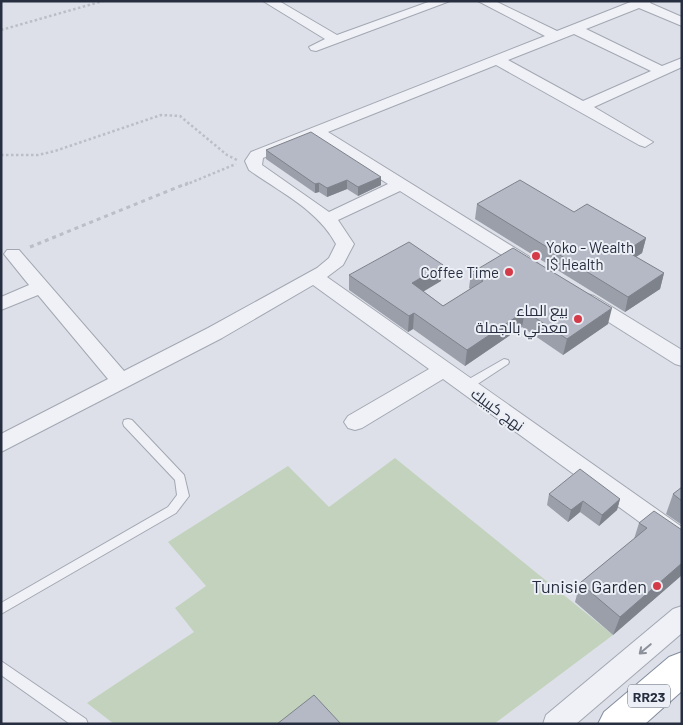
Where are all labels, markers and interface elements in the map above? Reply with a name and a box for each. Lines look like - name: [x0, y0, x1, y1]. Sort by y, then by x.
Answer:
- place label: Yoko - Wealth I$ Health: [546, 238, 634, 273]
- marker: Yoko - Wealth I$ Health: [530, 250, 542, 262]
- place label: Coffee Time: [420, 263, 499, 281]
- marker: Coffee Time: [503, 266, 515, 278]
- place label: بيع الماء معدني بالجملة: [476, 301, 568, 340]
- marker: بيع الماء معدني بالجملة: [572, 313, 584, 325]
- street label: نهج كيبيك: [466, 384, 528, 437]
- place label: Tunisie Garden: [531, 575, 647, 597]
- marker: Tunisie Garden: [651, 580, 663, 592]
- one-way arrow: [638, 643, 651, 654]
- road number: RR23: [628, 684, 670, 708]

